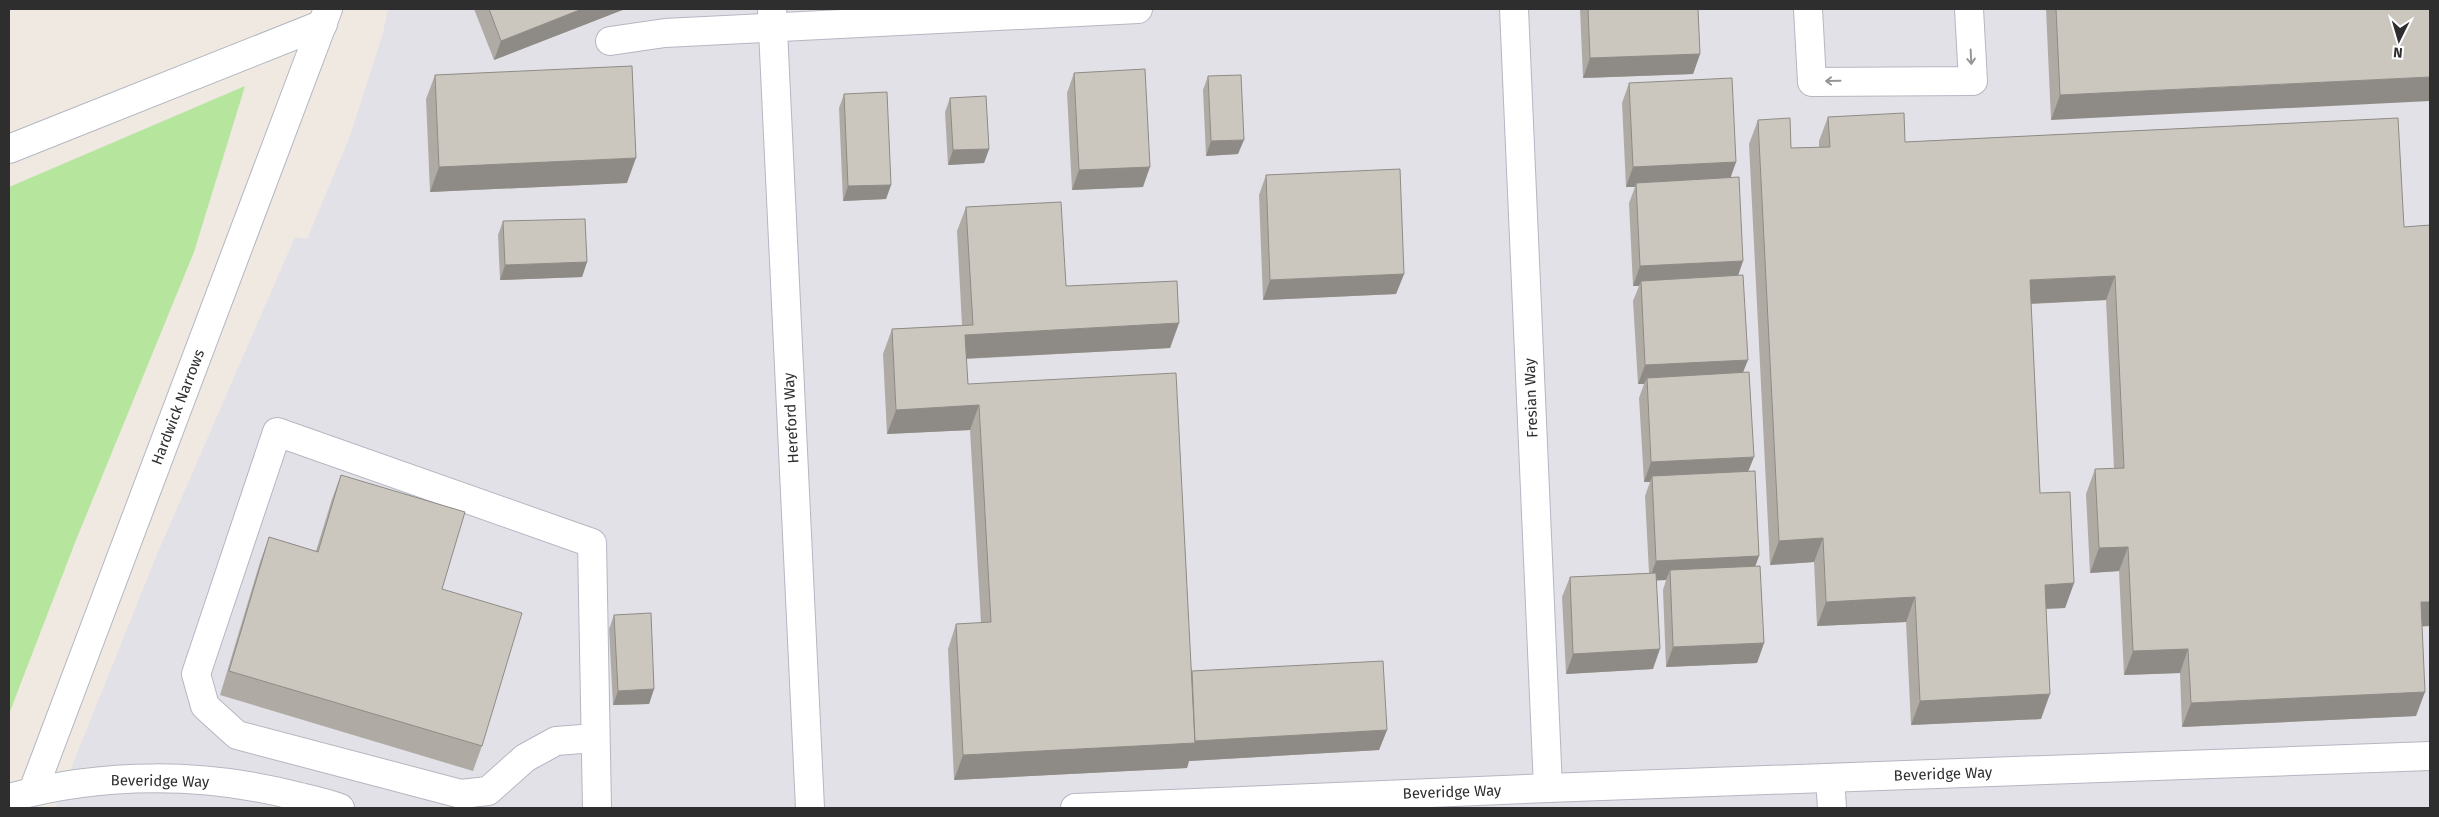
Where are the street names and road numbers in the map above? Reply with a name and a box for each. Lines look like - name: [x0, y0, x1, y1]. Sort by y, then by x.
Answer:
- street label: Hardwick Narrows: [148, 347, 208, 467]
- street label: Fresian Way: [1521, 357, 1541, 438]
- street label: Hereford Way: [780, 371, 802, 464]
- street label: Beveridge Way: [1893, 763, 1993, 785]
- street label: Beveridge Way: [111, 771, 210, 791]
- street label: Beveridge Way: [1402, 781, 1502, 803]

